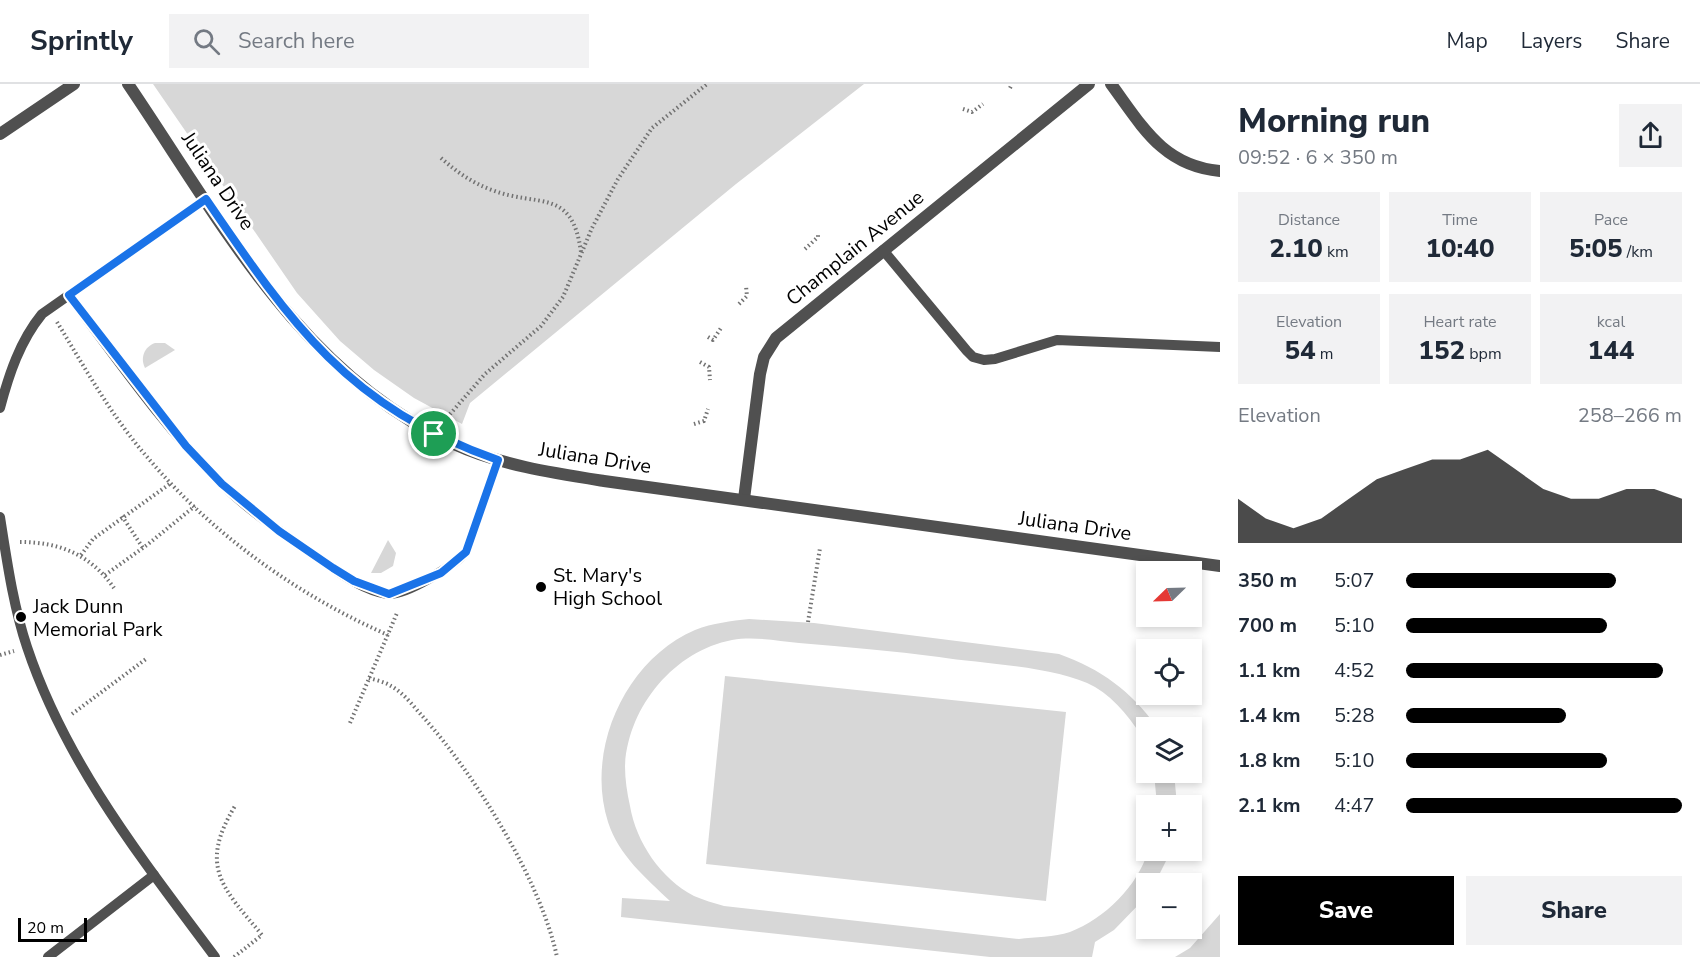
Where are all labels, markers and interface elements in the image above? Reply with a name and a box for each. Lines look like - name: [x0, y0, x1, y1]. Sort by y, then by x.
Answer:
- search box: [169, 14, 589, 68]
- text: Sprintly: [30, 22, 133, 60]
- icon: search: [190, 25, 223, 58]
- text: Search here: [238, 26, 355, 56]
- text: Map: [1446, 27, 1488, 55]
- text: Layers: [1521, 27, 1582, 55]
- text: Share: [1615, 27, 1670, 55]
- text: Morning run: [1238, 99, 1430, 144]
- button: share: [1619, 104, 1682, 167]
- street label: Juliana Drive: [175, 126, 261, 236]
- text: 09:52 · 6 × 350 m: [1238, 144, 1398, 171]
- street label: Champlain Avenue: [780, 184, 930, 312]
- text: Distance: [1278, 209, 1340, 231]
- text: Time: [1442, 209, 1478, 231]
- text: Pace: [1594, 209, 1628, 231]
- text: 2.10: [1269, 231, 1323, 266]
- text: 10:40: [1425, 231, 1495, 266]
- text: 5:05: [1569, 231, 1623, 266]
- text: km: [1323, 241, 1349, 263]
- text: /km: [1623, 241, 1653, 263]
- text: Elevation: [1276, 311, 1342, 333]
- text: Heart rate: [1423, 311, 1497, 333]
- text: kcal: [1597, 311, 1625, 333]
- text: 54: [1284, 333, 1316, 368]
- text: 152: [1418, 333, 1465, 368]
- text: 144: [1588, 333, 1634, 368]
- text: m: [1316, 343, 1334, 365]
- text: bpm: [1465, 343, 1502, 365]
- text: Elevation: [1238, 402, 1321, 429]
- text: 258–266 m: [1578, 402, 1682, 429]
- pin: [408, 408, 459, 459]
- icon: arrive: [417, 417, 450, 450]
- street label: Juliana Drive: [536, 436, 653, 480]
- street label: Juliana Drive: [1016, 505, 1133, 547]
- north arrow: [1136, 561, 1202, 627]
- map controls: [1136, 561, 1202, 939]
- place label: St. Mary's High School: [553, 562, 662, 612]
- text: 350 m: [1238, 567, 1297, 594]
- text: 5:07: [1334, 567, 1375, 594]
- marker: St. Mary's High School: [534, 580, 548, 594]
- place label: Jack Dunn Memorial Park: [32, 593, 163, 643]
- marker: Jack Dunn Memorial Park: [14, 610, 28, 624]
- text: 700 m: [1238, 612, 1297, 639]
- text: 5:10: [1334, 612, 1375, 639]
- button: locate: [1136, 639, 1202, 705]
- text: 1.1 km: [1238, 657, 1301, 684]
- text: 4:52: [1334, 657, 1375, 684]
- text: 1.4 km: [1238, 702, 1301, 729]
- text: 5:28: [1334, 702, 1375, 729]
- button: layers: [1136, 717, 1202, 783]
- text: 1.8 km: [1238, 747, 1301, 774]
- text: 5:10: [1334, 747, 1375, 774]
- text: 2.1 km: [1238, 792, 1301, 819]
- text: 4:47: [1334, 792, 1375, 819]
- button: +: [1136, 795, 1202, 861]
- button: −: [1136, 873, 1202, 939]
- button: Save: [1238, 876, 1454, 945]
- button: Share: [1466, 876, 1682, 945]
- scale bar: [18, 915, 87, 942]
- text: 20 m: [27, 917, 64, 939]

